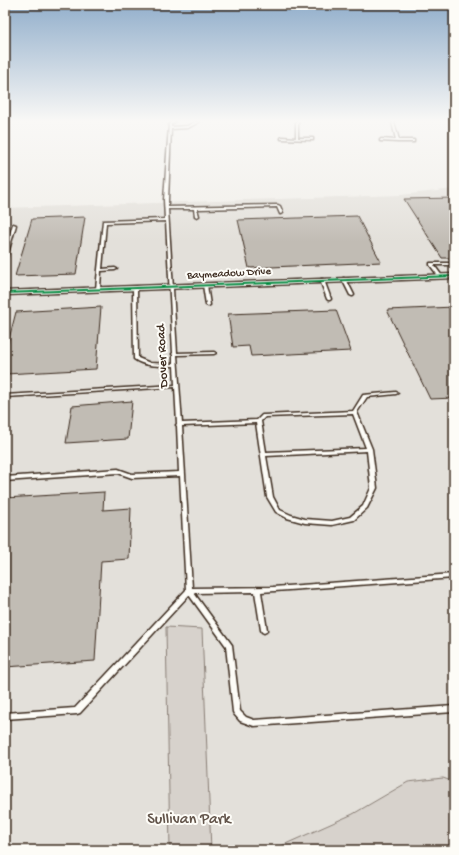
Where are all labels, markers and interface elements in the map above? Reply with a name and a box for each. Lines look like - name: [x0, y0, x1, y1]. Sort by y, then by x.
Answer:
- street label: Baymeadow Drive: [186, 266, 272, 282]
- street label: Dover Road: [154, 322, 172, 389]
- park label: Sullivan Park: [147, 811, 233, 830]

